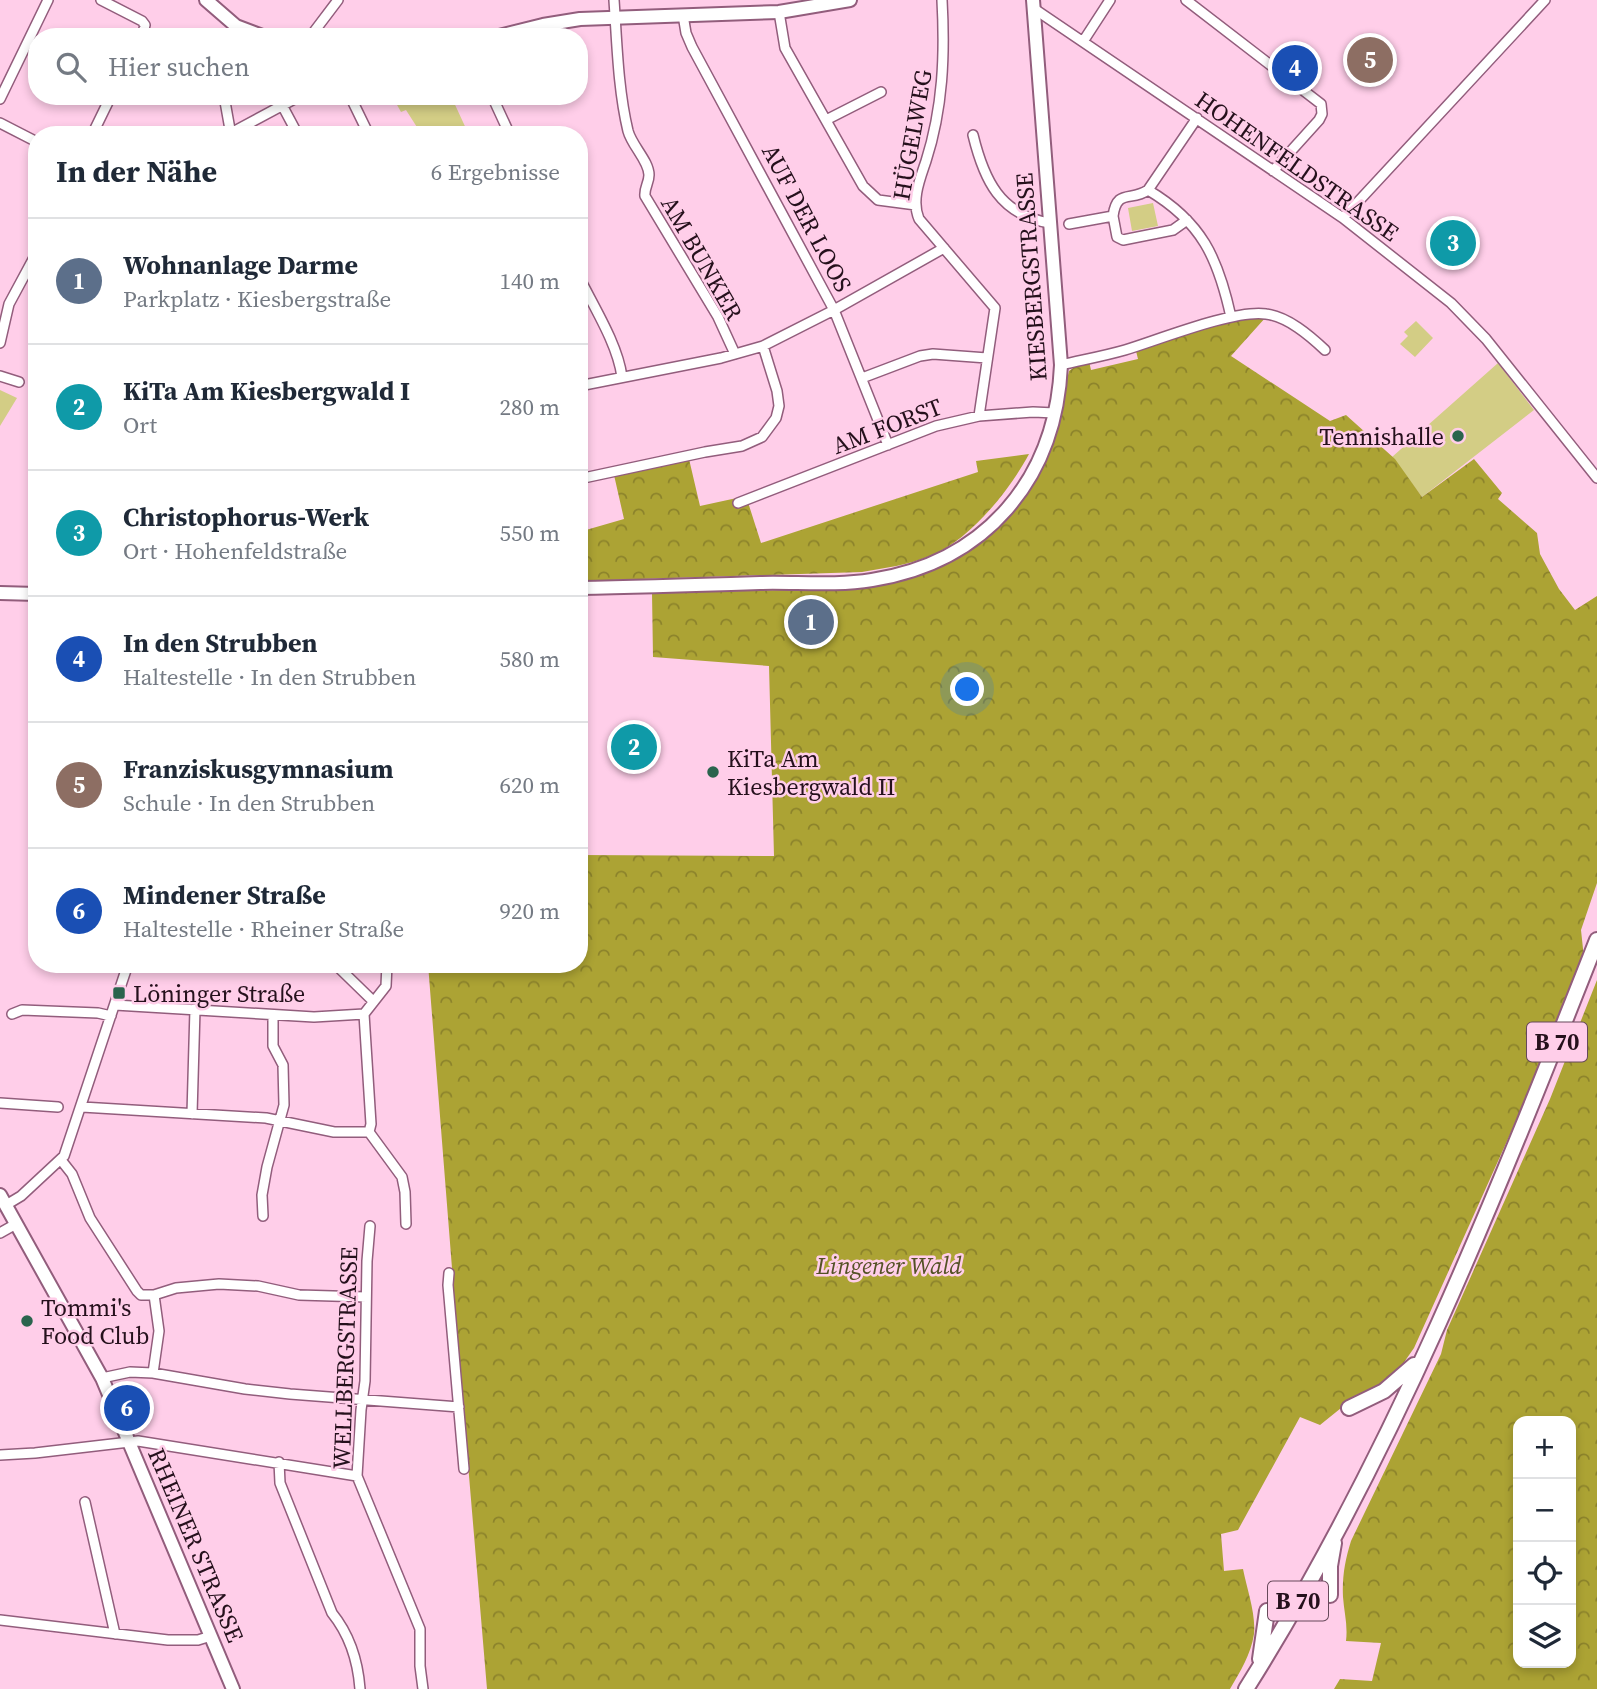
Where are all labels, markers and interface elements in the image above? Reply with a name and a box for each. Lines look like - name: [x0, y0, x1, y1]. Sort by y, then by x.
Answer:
- search box: [28, 28, 588, 105]
- pin: 5: [1347, 34, 1393, 86]
- pin: 4: [1272, 42, 1318, 94]
- icon: search: [52, 48, 90, 86]
- text: Hier suchen: [108, 49, 250, 85]
- street label: HÜGELWEG: [884, 66, 940, 203]
- street label: HOHENFELDSTRASSE: [1189, 83, 1405, 249]
- street label: AUF DER LOOS: [754, 138, 860, 298]
- text: In der Nähe: [56, 151, 217, 192]
- text: 6 Ergebnisse: [431, 156, 560, 188]
- street label: KIESBERGSTRASSE: [1007, 172, 1055, 382]
- street label: AM BUNKER: [653, 190, 751, 326]
- pin: 3: [1430, 217, 1476, 269]
- text: Wohnanlage Darme: [123, 247, 358, 283]
- text: 1: [73, 265, 85, 297]
- text: 140 m: [499, 265, 560, 297]
- text: Parkplatz · Kiesbergstraße: [123, 283, 391, 315]
- text: KiTa Am Kiesbergwald I: [123, 373, 410, 409]
- street label: AM FORST: [827, 390, 947, 462]
- text: 2: [73, 391, 85, 423]
- text: 280 m: [499, 391, 560, 423]
- text: Ort: [123, 409, 157, 441]
- place label: Tennishalle: [1319, 420, 1444, 453]
- marker: Tennishalle: [1450, 428, 1466, 444]
- text: Christophorus-Werk: [123, 499, 369, 535]
- text: 3: [73, 517, 85, 549]
- text: 550 m: [499, 517, 560, 549]
- text: Ort · Hohenfeldstraße: [123, 535, 347, 567]
- pin: 1: [788, 596, 834, 648]
- text: In den Strubben: [123, 625, 318, 661]
- text: 4: [73, 643, 85, 675]
- text: 580 m: [499, 643, 560, 675]
- text: Haltestelle · In den Strubben: [123, 661, 416, 693]
- your location: [950, 672, 984, 706]
- pin: 2: [611, 721, 657, 773]
- place label: KiTa Am Kiesbergwald II: [727, 742, 895, 803]
- text: Franziskusgymnasium: [123, 751, 394, 787]
- marker: KiTa Am Kiesbergwald II: [705, 764, 721, 780]
- text: 5: [73, 769, 85, 801]
- text: 620 m: [499, 769, 560, 801]
- text: Schule · In den Strubben: [123, 787, 375, 819]
- text: Mindener Straße: [123, 877, 326, 913]
- text: 6: [73, 895, 85, 927]
- text: 920 m: [499, 895, 560, 927]
- text: Haltestelle · Rheiner Straße: [123, 913, 404, 945]
- place label: Löninger Straße: [133, 977, 305, 1010]
- marker: Löninger Straße: [111, 985, 127, 1001]
- road number: B 70: [1527, 1023, 1587, 1062]
- street label: WELLBERGSTRASSE: [325, 1246, 365, 1470]
- park label: Lingener Wald: [815, 1249, 962, 1282]
- place label: Tommi's Food Club: [41, 1291, 149, 1352]
- marker: Tommi's Food Club: [19, 1313, 35, 1329]
- pin: 6: [104, 1382, 150, 1434]
- map controls: [1513, 1416, 1576, 1668]
- button: +: [1513, 1416, 1576, 1479]
- street label: RHEINER STRASSE: [140, 1443, 252, 1647]
- button: −: [1513, 1479, 1576, 1542]
- button: locate: [1513, 1542, 1576, 1605]
- road number: B 70: [1268, 1582, 1328, 1620]
- button: layers: [1513, 1605, 1576, 1668]

